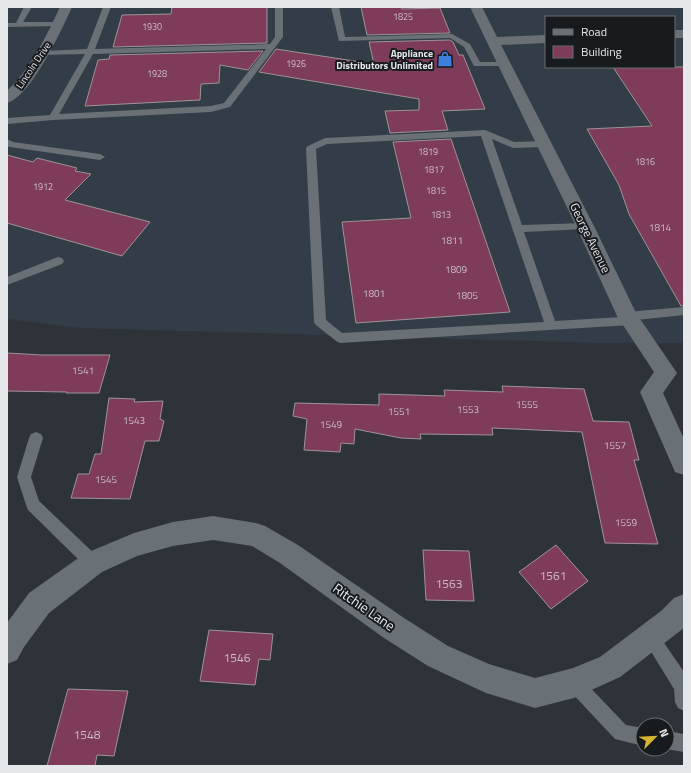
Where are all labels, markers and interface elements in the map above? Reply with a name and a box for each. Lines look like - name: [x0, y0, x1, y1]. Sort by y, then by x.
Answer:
- house number: 1825: [393, 10, 413, 23]
- legend: [545, 16, 675, 68]
- house number: 1930: [142, 20, 162, 33]
- text: Road: [581, 22, 607, 41]
- street label: Lincoln Drive: [12, 39, 55, 92]
- text: Building: [581, 42, 622, 61]
- place label: Appliance Distributors Unlimited: [336, 46, 433, 73]
- shop icon: Appliance Distributors Unlimited: [436, 50, 454, 68]
- house number: 1926: [286, 57, 306, 70]
- house number: 1928: [147, 67, 167, 80]
- house number: 1819: [418, 145, 438, 158]
- house number: 1816: [635, 155, 655, 168]
- house number: 1817: [424, 163, 444, 176]
- house number: 1912: [33, 180, 53, 193]
- house number: 1815: [426, 184, 446, 197]
- street label: George Avenue: [565, 199, 616, 276]
- house number: 1813: [431, 208, 451, 221]
- house number: 1814: [649, 220, 672, 235]
- house number: 1811: [441, 233, 463, 248]
- house number: 1809: [445, 262, 468, 277]
- house number: 1801: [363, 286, 385, 301]
- house number: 1805: [456, 288, 479, 303]
- house number: 1541: [72, 363, 94, 378]
- house number: 1555: [516, 397, 539, 412]
- house number: 1553: [457, 402, 479, 417]
- house number: 1551: [388, 404, 410, 419]
- house number: 1543: [123, 413, 145, 428]
- house number: 1549: [320, 417, 343, 432]
- house number: 1557: [604, 438, 626, 453]
- house number: 1545: [95, 472, 118, 487]
- house number: 1559: [615, 515, 638, 530]
- house number: 1561: [540, 566, 566, 585]
- house number: 1563: [436, 574, 462, 593]
- street label: Ritchie Lane: [329, 577, 400, 636]
- house number: 1546: [224, 648, 251, 667]
- north arrow: [635, 717, 675, 757]
- house number: 1548: [74, 725, 101, 744]
- text: N: [655, 726, 673, 740]

